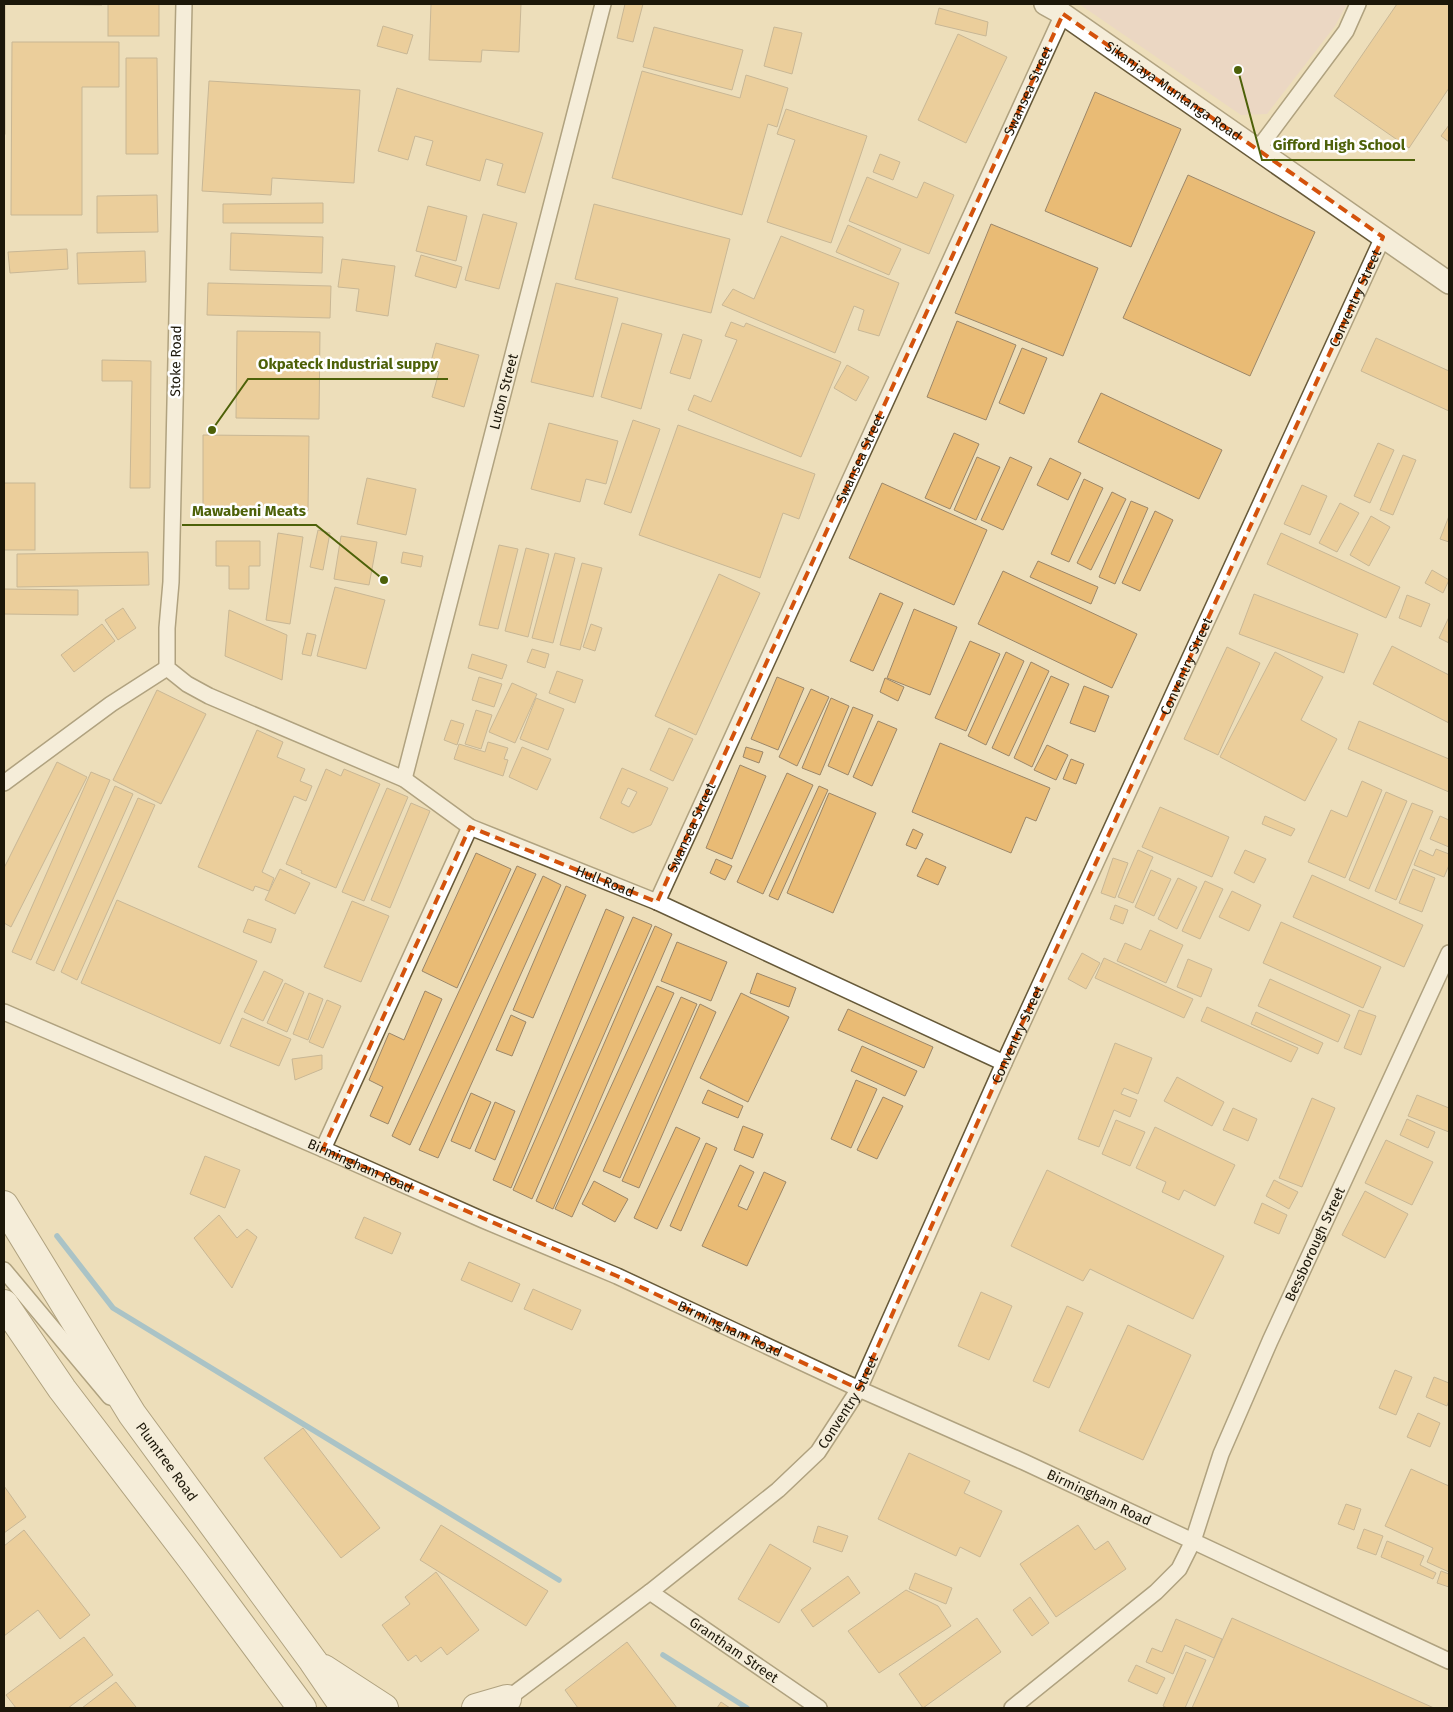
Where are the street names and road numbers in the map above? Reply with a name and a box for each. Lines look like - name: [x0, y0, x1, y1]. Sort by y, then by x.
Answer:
- street label: Sikanjaya Muntanga Road: [1102, 37, 1245, 144]
- street label: Swansea Street: [1000, 42, 1056, 138]
- street label: Conventry Street: [1325, 246, 1385, 350]
- street label: Stoke Road: [167, 325, 185, 397]
- street label: Luton Street: [486, 351, 522, 431]
- street label: Swansea Street: [832, 410, 888, 506]
- street label: Conventry Street: [1156, 614, 1216, 718]
- street label: Swansea Street: [663, 779, 719, 875]
- street label: Hull Road: [573, 862, 637, 901]
- street label: Conventry Street: [988, 982, 1047, 1086]
- street label: Birmingham Road: [305, 1135, 416, 1196]
- street label: Bessborough Street: [1281, 1183, 1349, 1304]
- street label: Birmingham Road: [675, 1297, 785, 1360]
- street label: Conventry Street: [814, 1352, 882, 1452]
- street label: Plumtree Road: [132, 1419, 201, 1504]
- street label: Birmingham Road: [1044, 1466, 1154, 1529]
- street label: Grantham Street: [686, 1613, 783, 1687]

